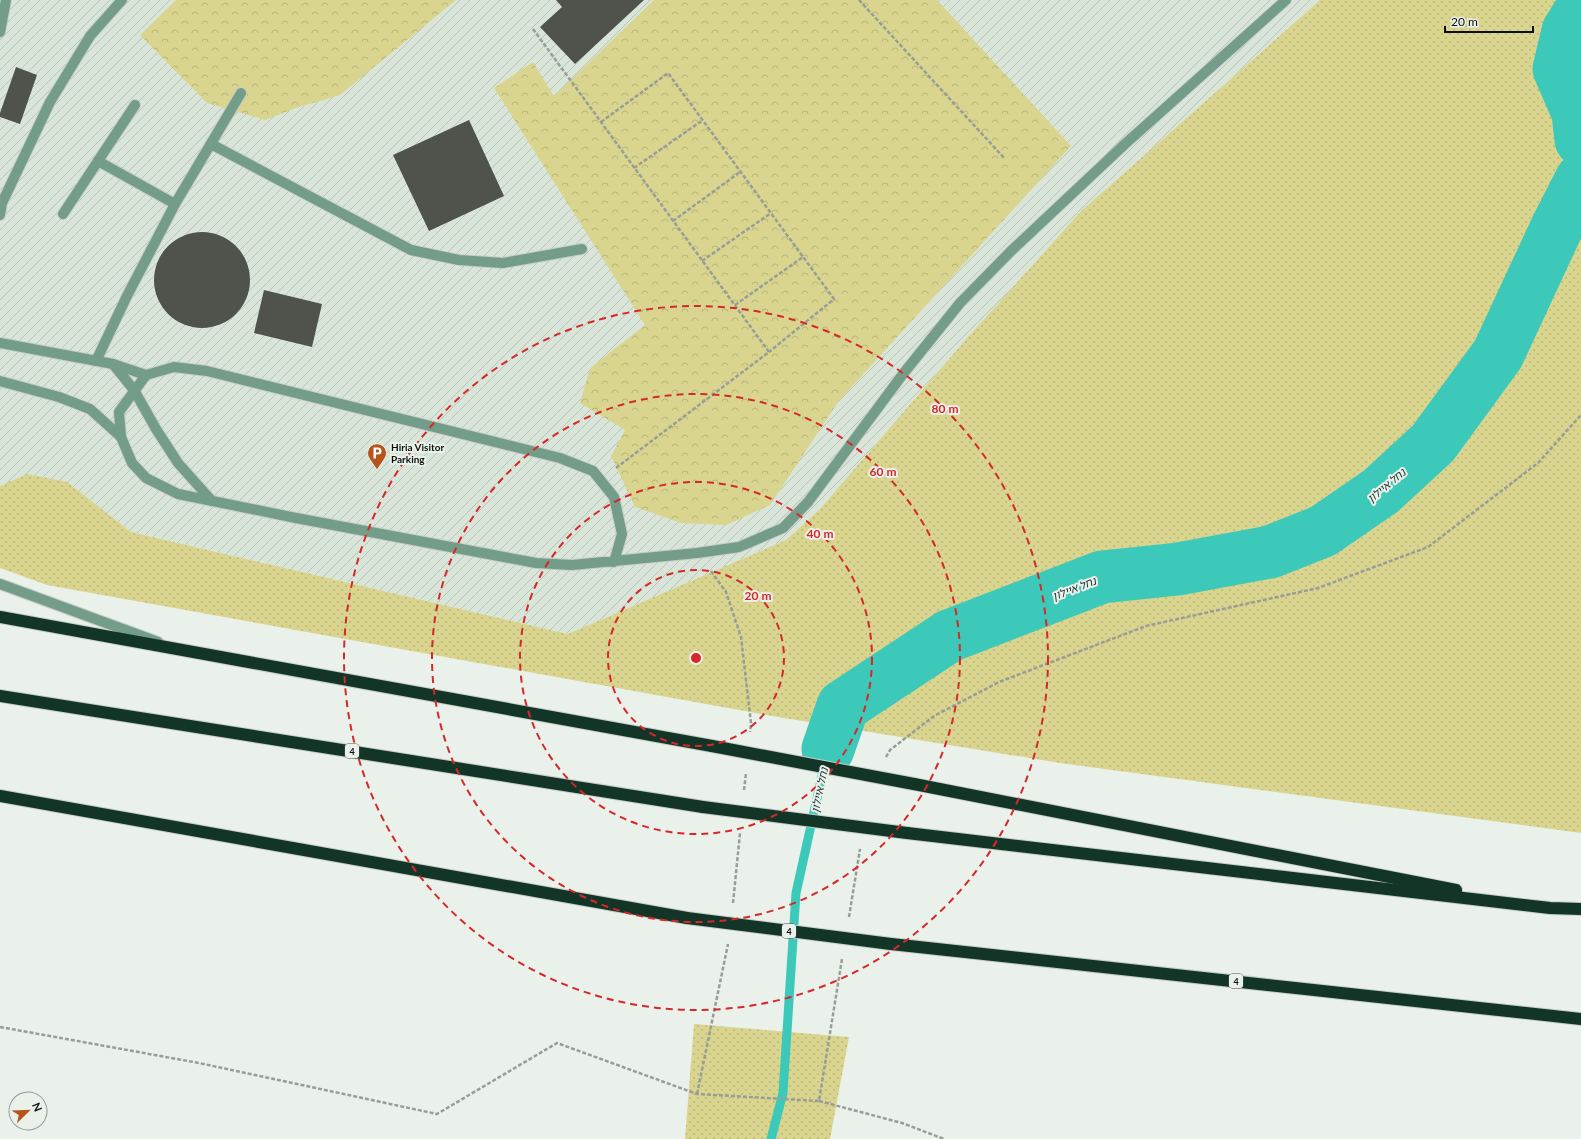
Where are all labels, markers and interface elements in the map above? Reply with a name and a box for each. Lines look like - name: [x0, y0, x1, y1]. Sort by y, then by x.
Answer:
- scale bar: [1445, 8, 1533, 34]
- text: 20 m: [1451, 14, 1478, 29]
- text: 80 m: [932, 401, 958, 416]
- place label: Hiria Visitor Parking: [391, 441, 444, 465]
- parking icon: Hiria Visitor Parking: [366, 442, 388, 470]
- text: 60 m: [870, 464, 896, 479]
- water label: נחל איילון: [1364, 465, 1409, 505]
- text: 40 m: [807, 526, 833, 541]
- water label: נחל איילון: [1050, 573, 1099, 603]
- text: 20 m: [745, 588, 771, 603]
- centre of rings: [689, 651, 703, 665]
- road number: 4: [345, 744, 359, 758]
- water label: נחל איילון: [808, 766, 831, 814]
- road number: 4: [782, 924, 796, 938]
- road number: 4: [1229, 974, 1243, 988]
- north arrow: [8, 1091, 48, 1131]
- text: N: [30, 1100, 45, 1113]

